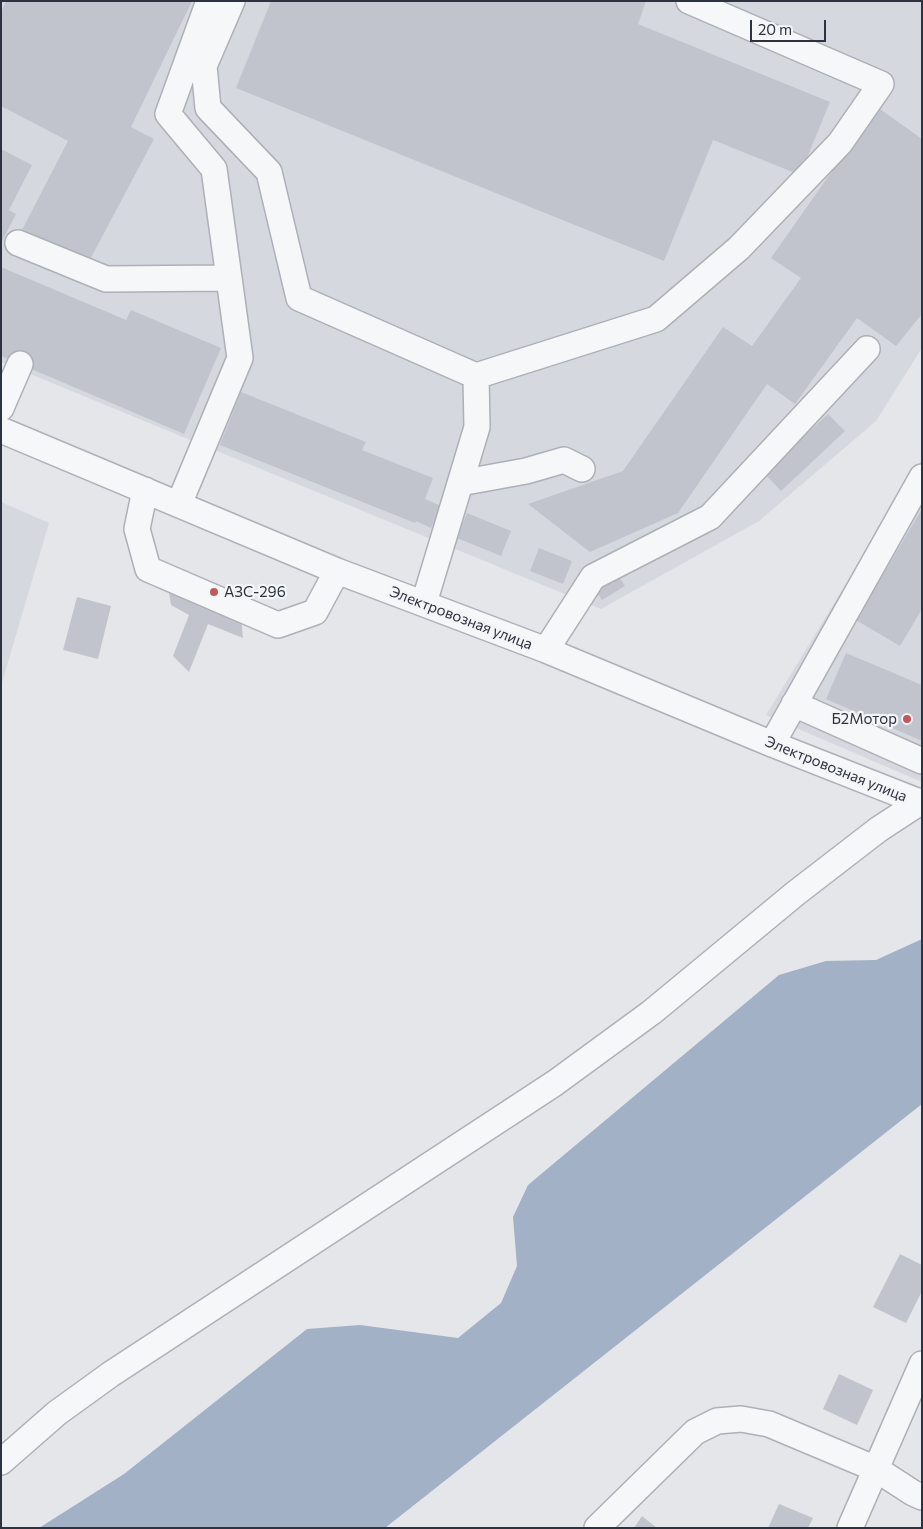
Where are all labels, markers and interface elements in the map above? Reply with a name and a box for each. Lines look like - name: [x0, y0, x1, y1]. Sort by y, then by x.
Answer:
- scale bar: [753, 10, 829, 42]
- text: 20 m: [758, 20, 792, 38]
- street label: Электровозная улица: [387, 582, 535, 654]
- place label: АЗС-296: [224, 583, 286, 601]
- marker: АЗС-296: [208, 586, 220, 598]
- place label: Б2Мотор: [831, 710, 897, 728]
- marker: Б2Мотор: [901, 713, 913, 725]
- street label: Электровозная улица: [762, 732, 910, 806]

